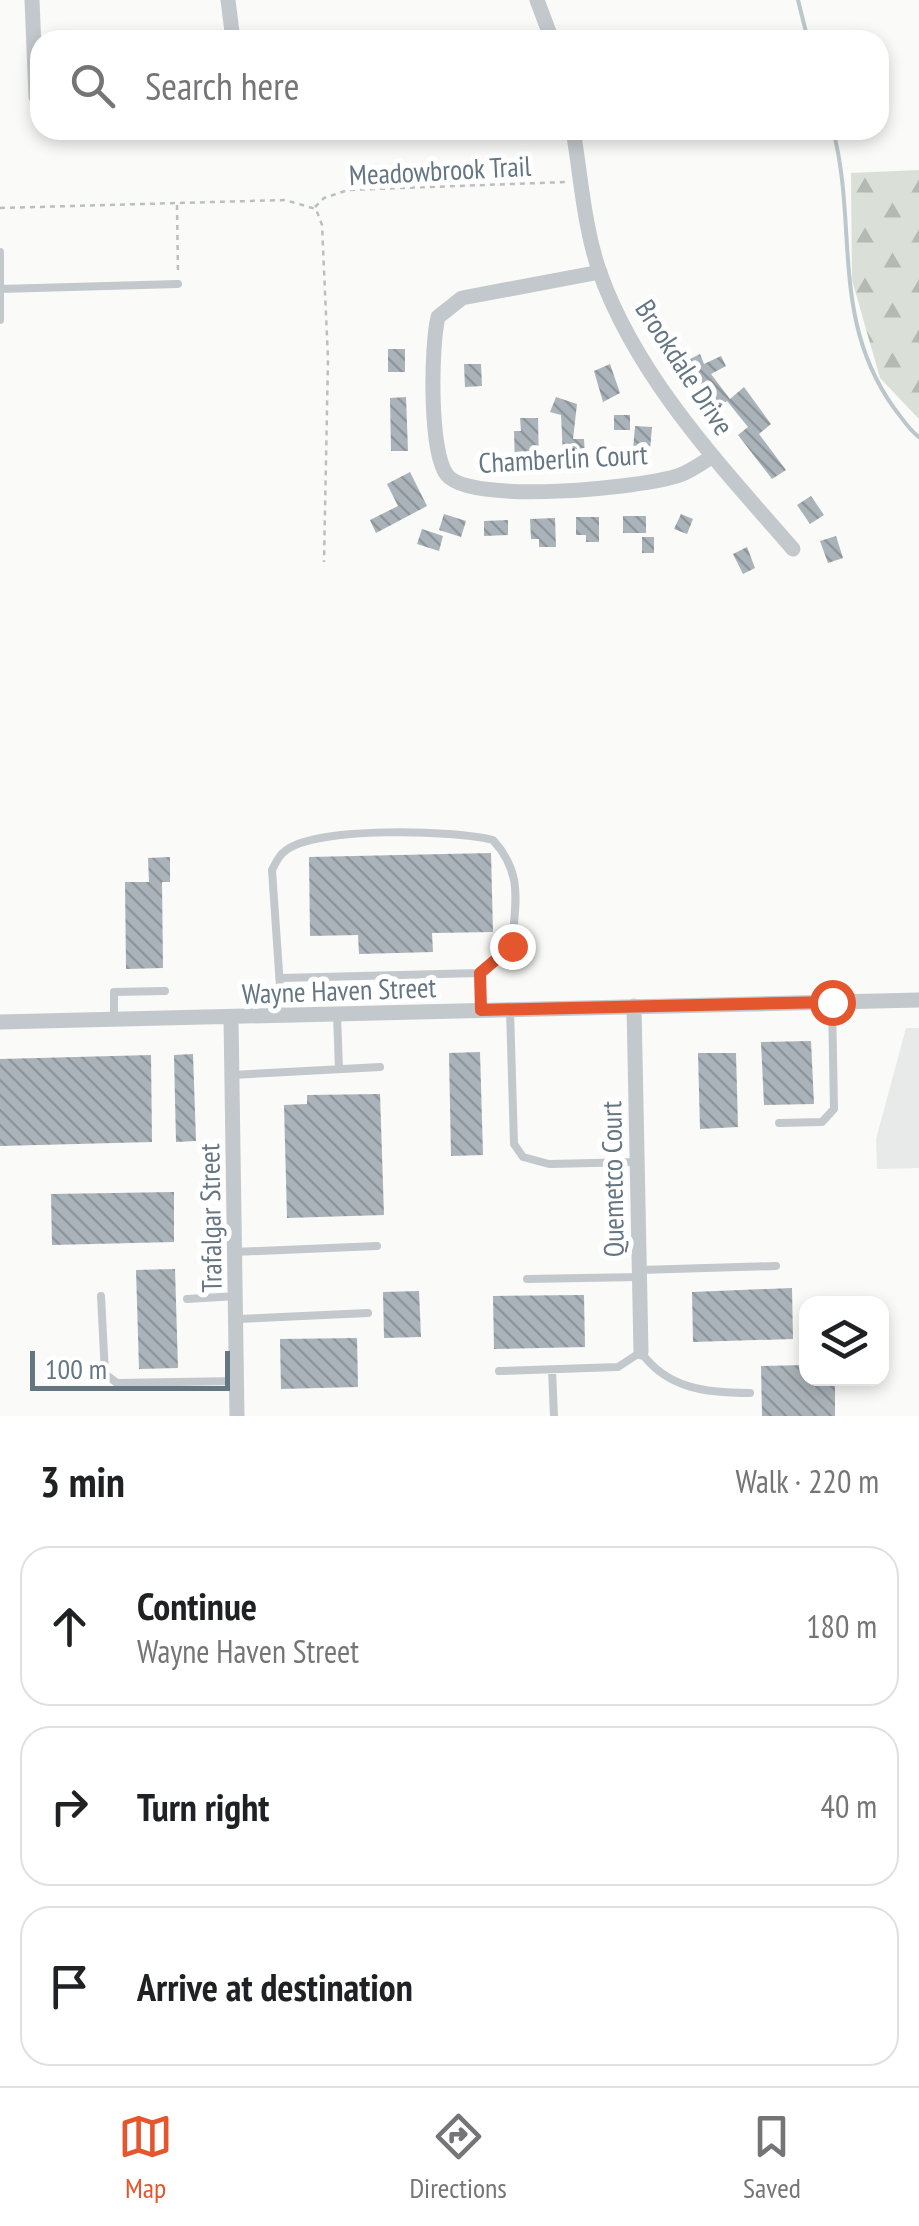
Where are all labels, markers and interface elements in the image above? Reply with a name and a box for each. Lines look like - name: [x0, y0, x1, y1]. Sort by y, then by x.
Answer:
- search box: [30, 30, 889, 140]
- icon: search: [65, 58, 120, 113]
- text: Search here: [145, 61, 299, 110]
- street label: Meadowbrook Trail: [348, 147, 532, 193]
- street label: Brookdale Drive: [628, 292, 742, 442]
- street label: Chamberlin Court: [478, 435, 649, 481]
- route end: [490, 924, 536, 970]
- street label: Wayne Haven Street: [241, 968, 437, 1012]
- route start: [810, 980, 856, 1026]
- street label: Quemetco Court: [592, 1100, 632, 1257]
- street label: Trafalgar Street: [190, 1143, 230, 1293]
- map controls: [799, 1296, 889, 1386]
- button: layers: [799, 1296, 889, 1386]
- scale bar: [30, 1346, 230, 1390]
- text: 100 m: [45, 1350, 107, 1387]
- text: 3 min: [40, 1454, 125, 1509]
- text: Walk · 220 m: [735, 1460, 879, 1502]
- text: Continue: [137, 1581, 257, 1630]
- icon: ahead: [42, 1599, 97, 1654]
- text: 180 m: [806, 1605, 877, 1647]
- text: Wayne Haven Street: [137, 1630, 359, 1672]
- icon: right: [42, 1779, 97, 1834]
- text: Turn right: [137, 1782, 269, 1831]
- text: 40 m: [821, 1785, 877, 1827]
- icon: arrive: [42, 1959, 97, 2014]
- text: Arrive at destination: [137, 1962, 413, 2011]
- tab: Map: [118, 2109, 173, 2206]
- tab: Directions: [409, 2109, 507, 2206]
- tab: Saved: [743, 2109, 801, 2206]

